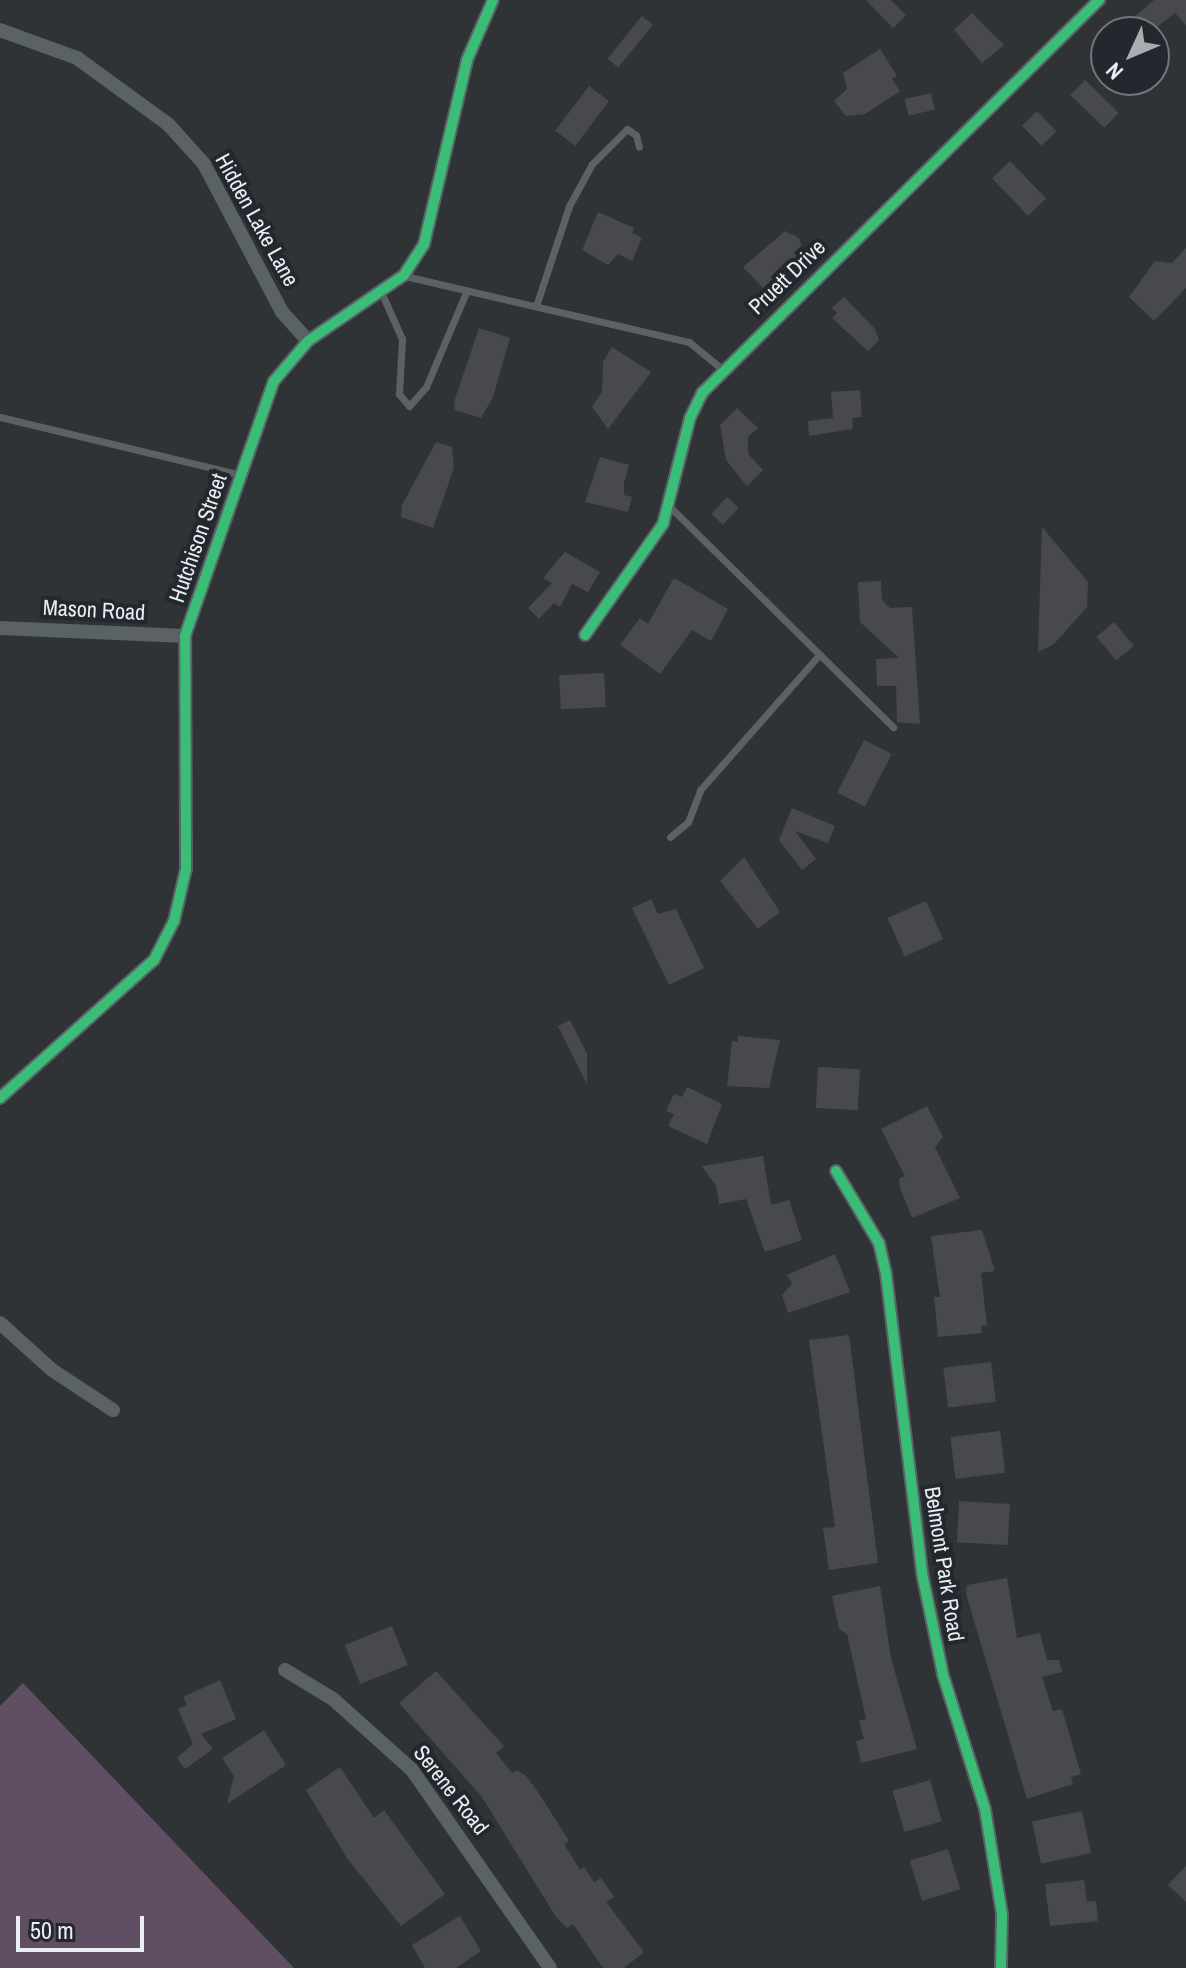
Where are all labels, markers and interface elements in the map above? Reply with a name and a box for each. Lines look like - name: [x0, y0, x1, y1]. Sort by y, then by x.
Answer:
- north arrow: [1090, 16, 1170, 96]
- text: N: [1099, 56, 1129, 86]
- street label: Hidden Lake Lane: [210, 149, 304, 291]
- street label: Pruett Drive: [743, 234, 831, 320]
- street label: Hutchison Street: [164, 470, 232, 606]
- street label: Mason Road: [42, 594, 146, 626]
- street label: Belmont Park Road: [919, 1485, 969, 1643]
- street label: Serene Road: [408, 1740, 494, 1840]
- scale bar: [20, 1900, 148, 1950]
- text: 50 m: [30, 1914, 74, 1946]

